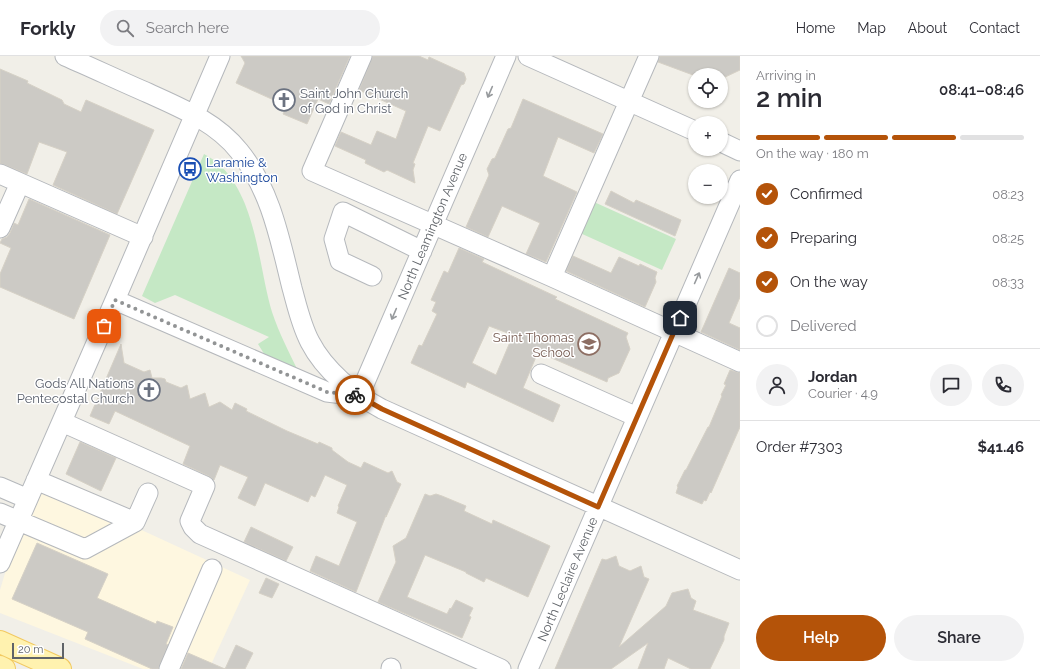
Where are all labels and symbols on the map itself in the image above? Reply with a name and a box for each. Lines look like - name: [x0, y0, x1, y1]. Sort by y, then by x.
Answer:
- one-way arrow: [486, 85, 493, 97]
- place label: Saint John Church of God in Christ: [300, 86, 408, 116]
- church icon: Saint John Church of God in Christ: [271, 87, 297, 113]
- street label: North Leamington Avenue: [395, 150, 470, 302]
- place label: Laramie & Washington: [206, 155, 278, 185]
- bus stop icon: Laramie & Washington: [177, 156, 203, 182]
- one-way arrow: [694, 273, 702, 285]
- pin: [663, 301, 697, 335]
- one-way arrow: [390, 308, 398, 320]
- pin: [87, 309, 121, 343]
- place label: Saint Thomas School: [493, 330, 574, 360]
- school or university icon: Saint Thomas School: [576, 331, 602, 357]
- courier: [335, 375, 375, 415]
- place label: Gods All Nations Pentecostal Church: [17, 376, 134, 406]
- church icon: Gods All Nations Pentecostal Church: [136, 377, 162, 403]
- street label: North Leclaire Avenue: [534, 514, 601, 644]
- scale bar: [12, 641, 64, 660]

